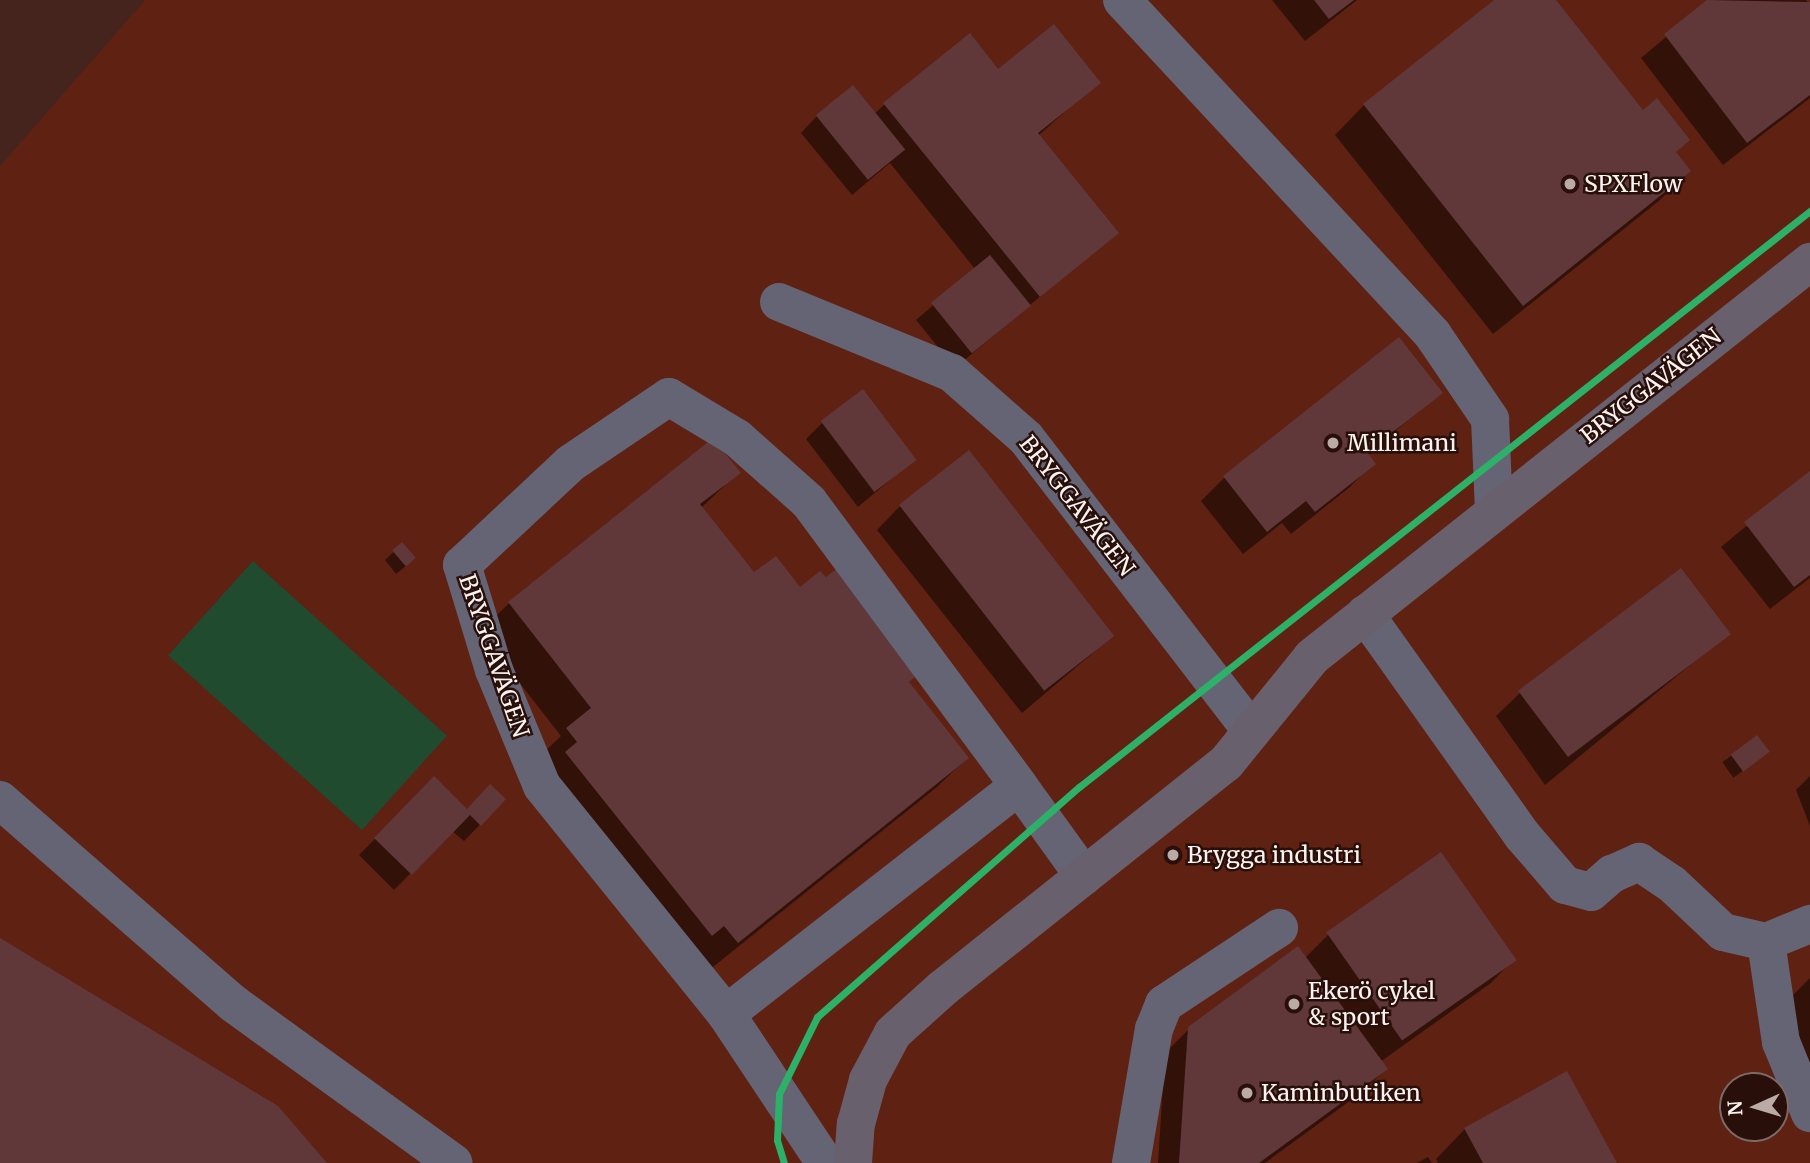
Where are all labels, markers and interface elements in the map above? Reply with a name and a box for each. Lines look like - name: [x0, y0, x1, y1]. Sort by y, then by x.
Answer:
- place label: SPXFlow: [1584, 170, 1682, 198]
- marker: SPXFlow: [1562, 176, 1578, 192]
- street label: BRYGGAVÄGEN: [1575, 323, 1727, 449]
- place label: Millimani: [1347, 429, 1457, 457]
- street label: BRYGGAVÄGEN: [1014, 430, 1140, 582]
- marker: Millimani: [1325, 435, 1341, 451]
- street label: BRYGGAVÄGEN: [453, 571, 535, 741]
- place label: Brygga industri: [1187, 841, 1361, 869]
- marker: Brygga industri: [1165, 847, 1181, 863]
- place label: Ekerö cykel & sport: [1308, 977, 1435, 1031]
- marker: Ekerö cykel & sport: [1286, 996, 1302, 1012]
- north arrow: [1719, 1072, 1789, 1142]
- place label: Kaminbutiken: [1261, 1079, 1421, 1107]
- marker: Kaminbutiken: [1239, 1085, 1255, 1101]
- text: N: [1723, 1100, 1748, 1117]

